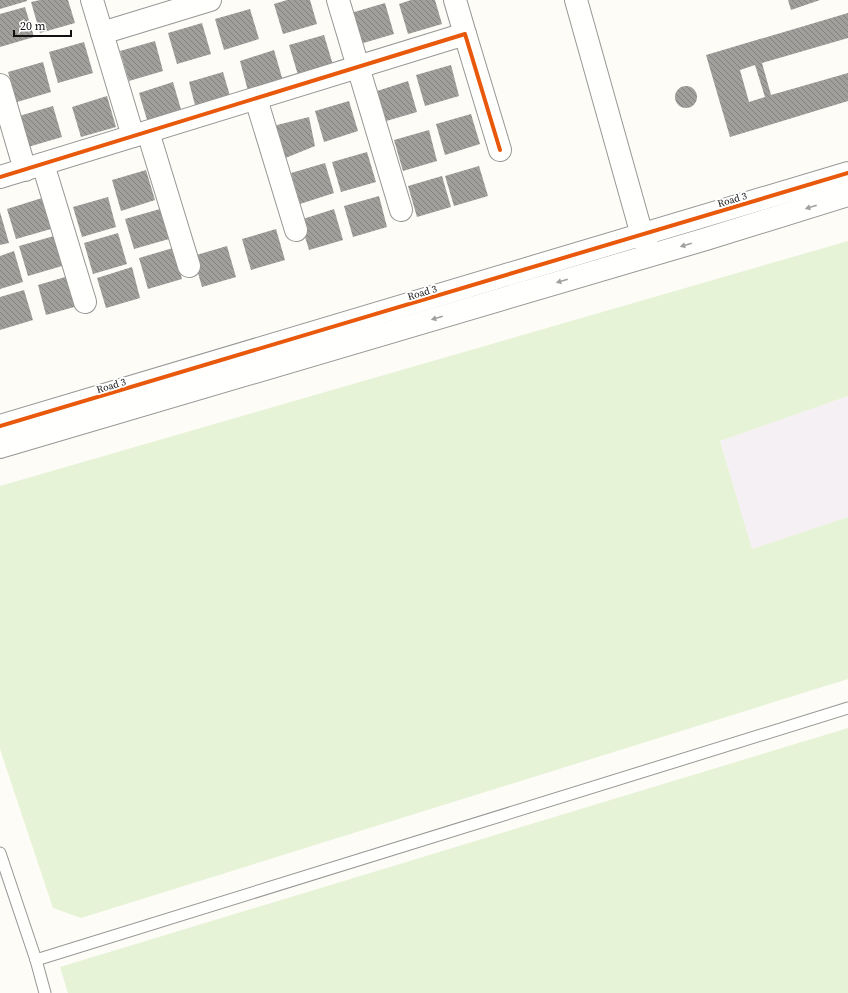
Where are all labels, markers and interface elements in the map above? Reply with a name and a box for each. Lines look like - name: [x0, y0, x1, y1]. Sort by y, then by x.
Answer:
- scale bar: [14, 12, 71, 38]
- text: 20 m: [20, 18, 46, 34]
- street label: Road 3: [716, 189, 748, 210]
- one-way arrow: [804, 204, 816, 210]
- one-way arrow: [680, 242, 693, 248]
- one-way arrow: [555, 278, 567, 284]
- street label: Road 3: [406, 282, 438, 303]
- one-way arrow: [431, 315, 443, 321]
- street label: Road 3: [95, 375, 127, 396]

